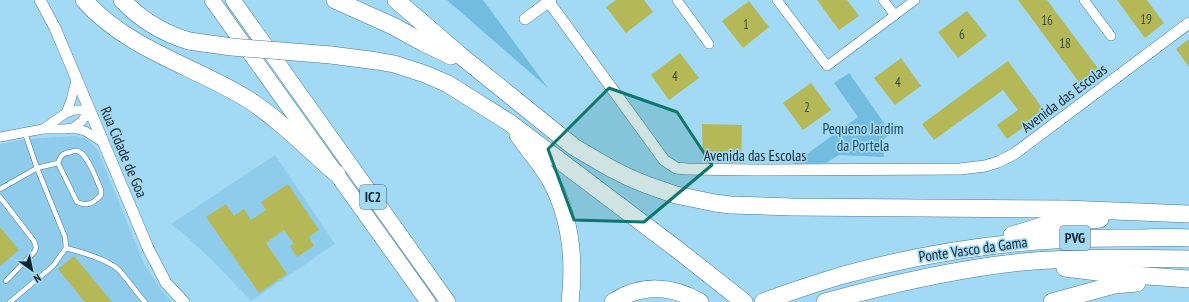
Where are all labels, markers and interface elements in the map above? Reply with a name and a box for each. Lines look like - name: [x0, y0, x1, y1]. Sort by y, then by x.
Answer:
- house number: 19: [1140, 11, 1152, 28]
- house number: 16: [1041, 12, 1053, 29]
- house number: 1: [743, 16, 749, 33]
- house number: 6: [959, 26, 965, 43]
- house number: 18: [1059, 35, 1071, 52]
- street label: Avenida das Escolas: [1017, 60, 1111, 136]
- house number: 4: [672, 68, 678, 85]
- house number: 4: [895, 74, 901, 91]
- house number: 2: [804, 99, 810, 116]
- street label: Rua Cidade de Goa: [96, 104, 152, 200]
- park label: Pequeno Jardim da Portela: [822, 119, 904, 155]
- street label: Avenida das Escolas: [704, 146, 806, 165]
- road number: IC2: [360, 185, 386, 209]
- road number: PVG: [1060, 226, 1090, 250]
- street label: Ponte Vasco da Gama: [918, 232, 1028, 266]
- north arrow: [12, 250, 52, 290]
- text: N: [31, 271, 44, 286]

